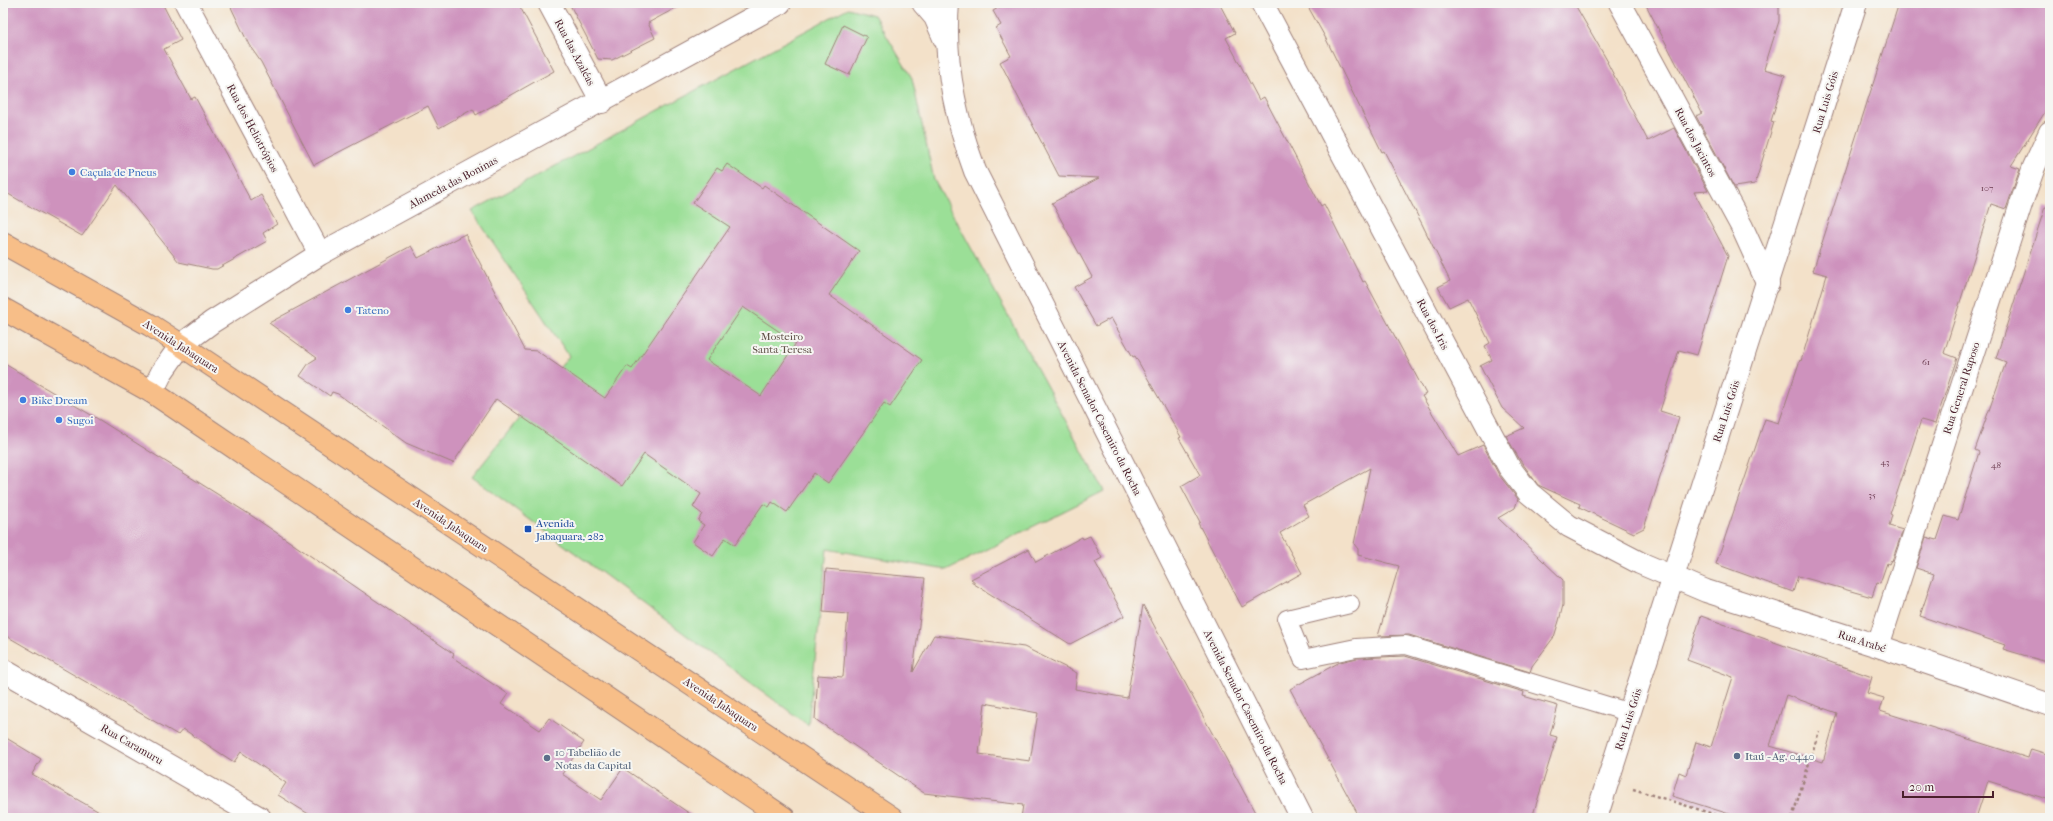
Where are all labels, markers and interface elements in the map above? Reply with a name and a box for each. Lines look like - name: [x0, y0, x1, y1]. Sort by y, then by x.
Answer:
- street label: Rua das Azaléas: [552, 17, 598, 88]
- street label: Rua Luis Góis: [1810, 69, 1841, 135]
- street label: Rua dos Heliotrópios: [224, 82, 281, 175]
- street label: Rua dos Jacintos: [1672, 105, 1719, 179]
- street label: Alameda das Boninas: [406, 154, 500, 212]
- place label: Caçula de Pneus: [80, 166, 157, 179]
- marker: Caçula de Pneus: [67, 167, 77, 177]
- house number: 107: [1981, 183, 1994, 193]
- street label: Rua dos Iris: [1414, 297, 1451, 352]
- place label: Tateno: [356, 304, 389, 317]
- marker: Tateno: [343, 305, 353, 315]
- street label: Avenida Jabaquara: [140, 317, 222, 376]
- park label: Mosteiro Santa Teresa: [752, 330, 813, 356]
- street label: Avenida Senador Casemiro da Rocha: [1054, 338, 1145, 498]
- street label: Rua General Raposo: [1940, 340, 1983, 436]
- house number: 61: [1922, 357, 1930, 367]
- street label: Rua Luis Góis: [1710, 378, 1743, 444]
- place label: Bike Dream: [31, 394, 88, 407]
- marker: Bike Dream: [18, 395, 28, 405]
- place label: Sugoi: [67, 414, 94, 427]
- marker: Sugoi: [54, 415, 64, 425]
- house number: 43: [1880, 457, 1890, 467]
- house number: 48: [1991, 460, 2001, 470]
- house number: 35: [1868, 490, 1876, 500]
- street label: Avenida Jabaquara: [410, 495, 491, 556]
- place label: Avenida Jabaquara, 282: [535, 517, 605, 543]
- marker: Avenida Jabaquara, 282: [523, 524, 533, 534]
- street label: Avenida Senador Casemiro da Rocha: [1200, 627, 1291, 787]
- street label: Rua Arabé: [1836, 628, 1888, 655]
- street label: Avenida Jabaquara: [680, 674, 761, 735]
- street label: Rua Luis Góis: [1612, 686, 1645, 752]
- street label: Rua Caramuru: [98, 721, 166, 768]
- place label: 10 Tabelião de Notas da Capital: [555, 746, 631, 772]
- place label: Itaú - Ag. 0440: [1745, 750, 1814, 763]
- marker: Itaú - Ag. 0440: [1732, 751, 1742, 761]
- marker: 10 Tabelião de Notas da Capital: [542, 753, 552, 763]
- scale bar: [1903, 773, 1993, 799]
- text: 20 m: [1909, 780, 1934, 794]

